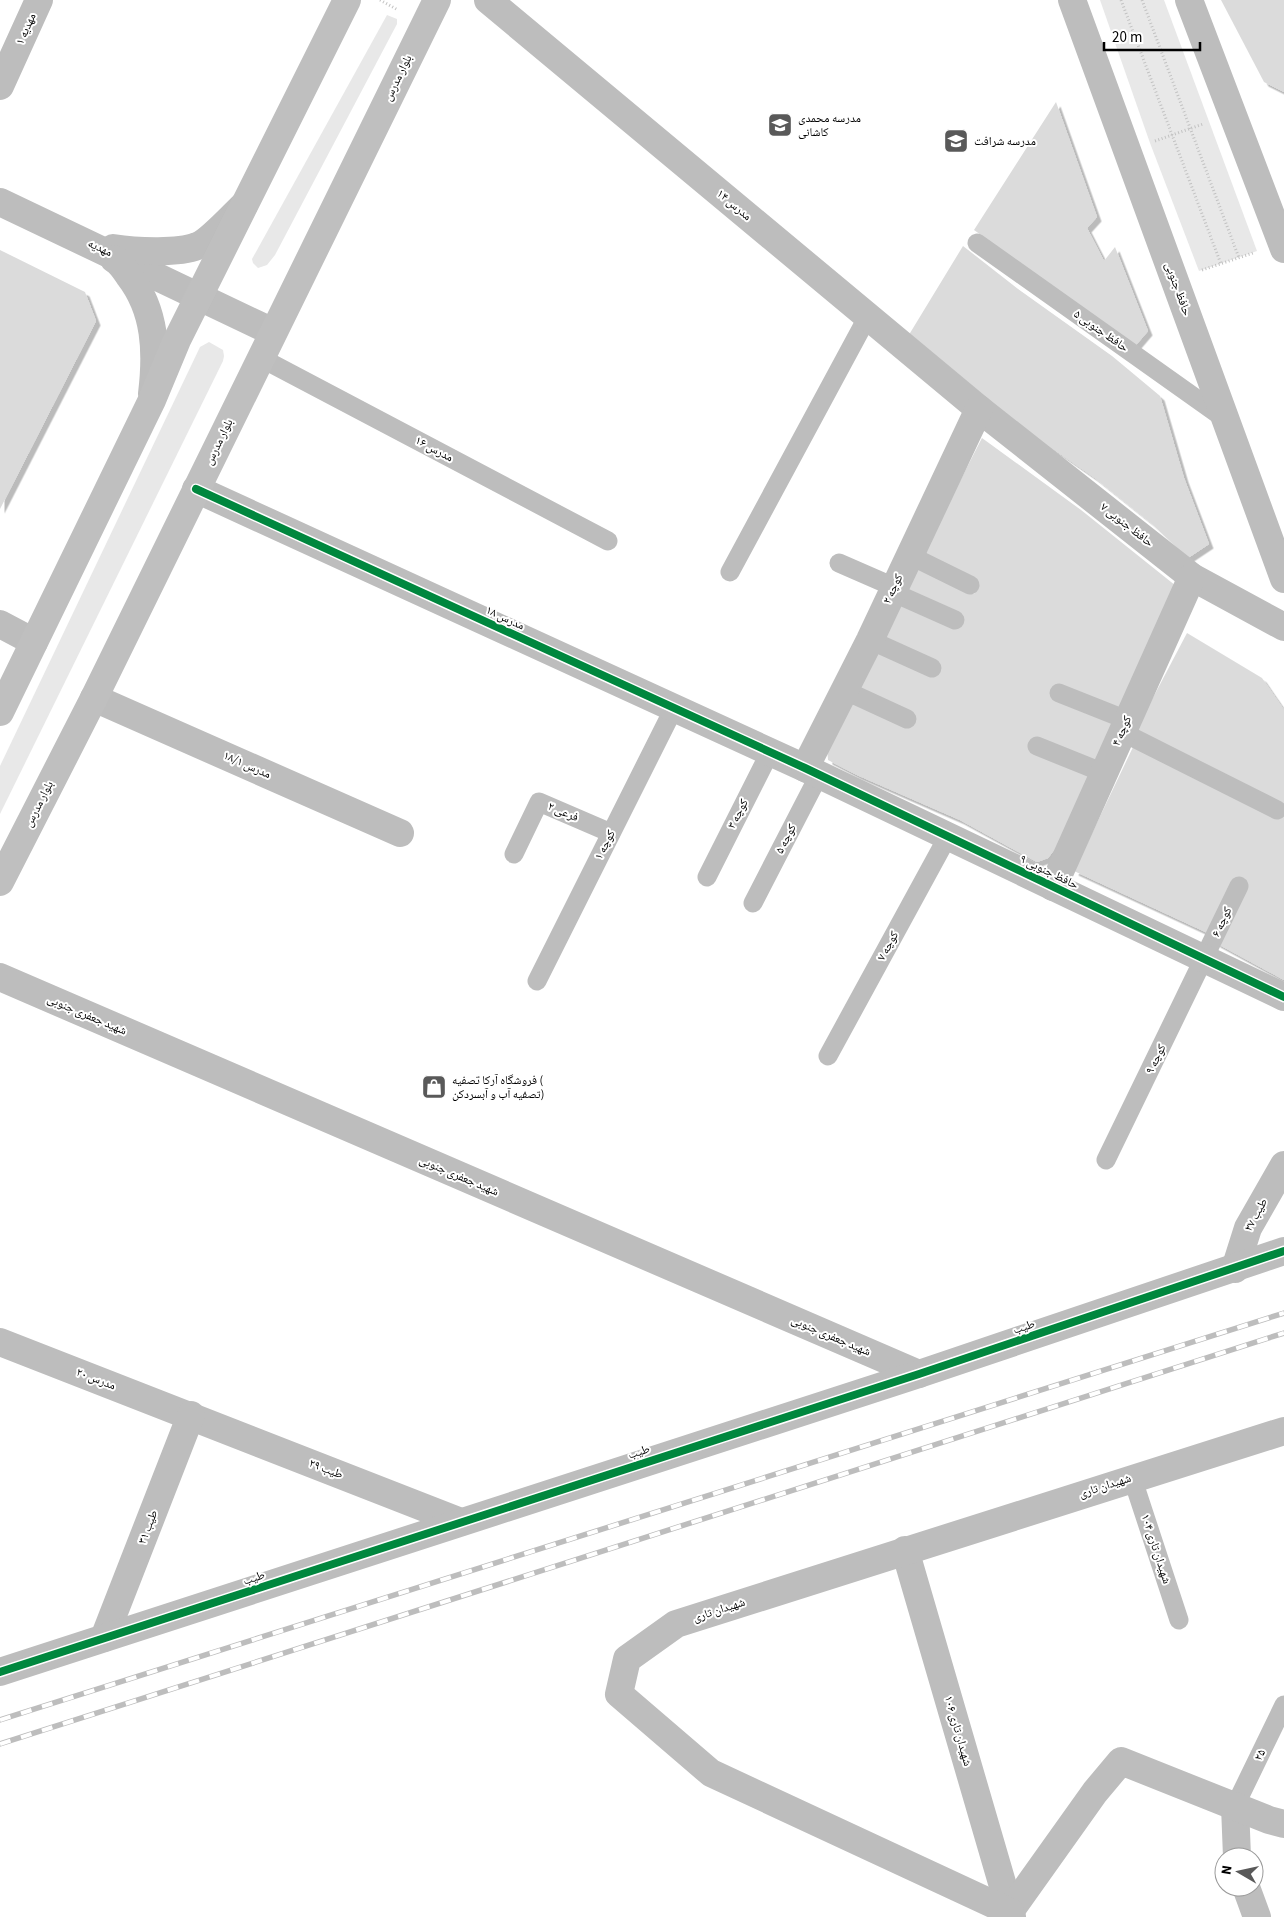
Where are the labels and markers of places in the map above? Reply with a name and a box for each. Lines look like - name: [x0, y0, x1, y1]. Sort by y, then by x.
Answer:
- place label: مدرسه محمدی کاشانی: [798, 110, 861, 141]
- school or university icon: مدرسه محمدی کاشانی: [767, 112, 793, 138]
- school or university icon: مدرسه شرافت: [943, 128, 969, 154]
- place label: مدرسه شرافت: [974, 133, 1036, 150]
- place label: فروشگاه آرکا تصفیه ( تصفیه آب و آبسردکن): [452, 1072, 544, 1103]
- shop icon: فروشگاه آرکا تصفیه ( تصفیه آب و آبسردکن): [421, 1074, 447, 1100]

